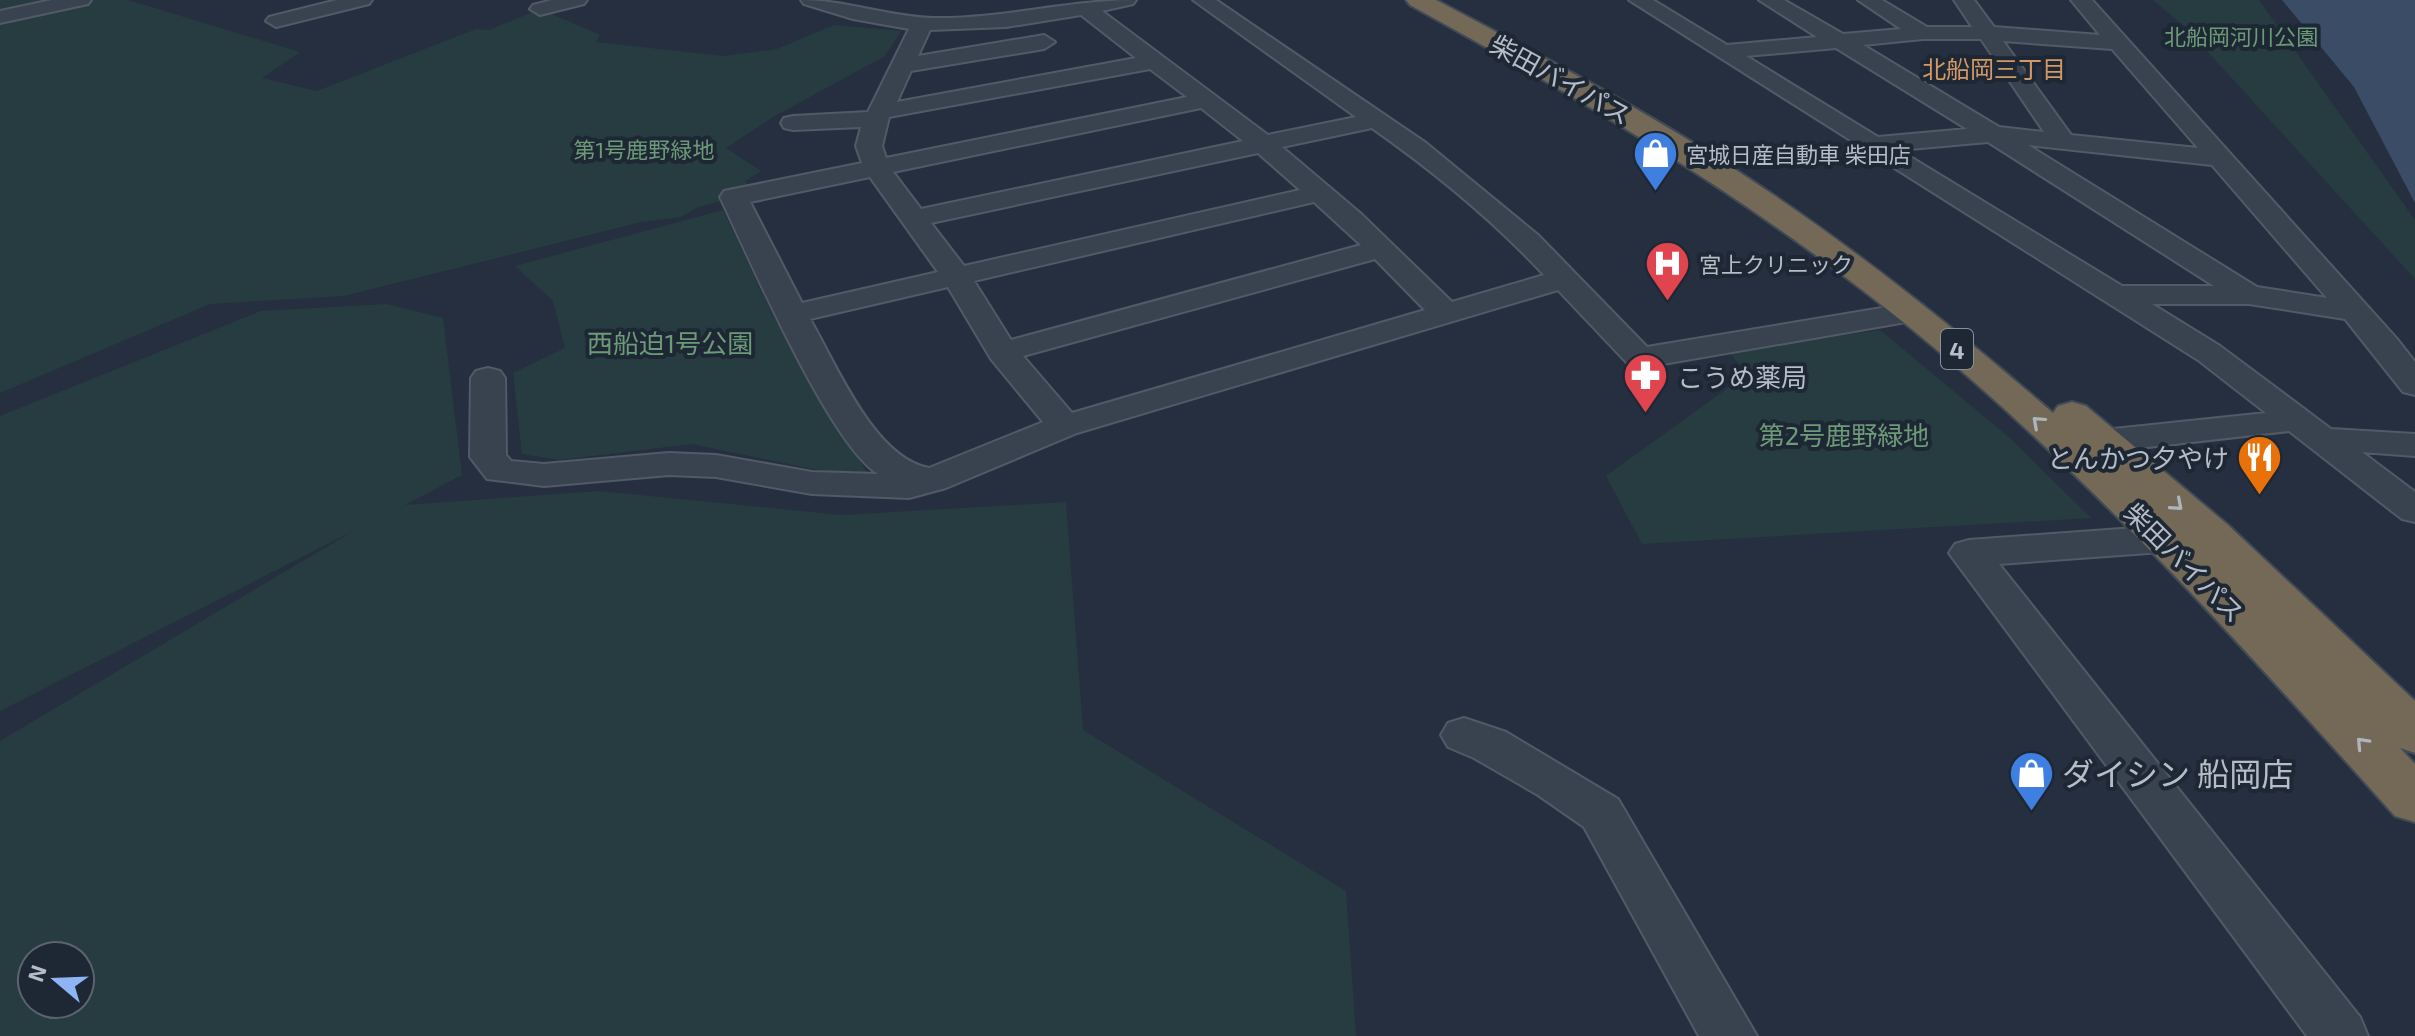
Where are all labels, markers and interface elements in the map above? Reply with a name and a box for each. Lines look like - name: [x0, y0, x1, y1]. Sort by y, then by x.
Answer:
- park label: 北船岡河川公園: [2164, 23, 2318, 49]
- street label: 柴田バイパス: [1485, 28, 1637, 130]
- district label: 北船岡三丁目: [1922, 54, 2066, 83]
- shop icon: 宮城日産自動車 柴田店: [1631, 130, 1679, 193]
- park label: 第1号鹿野緑地: [574, 136, 714, 162]
- place label: 宮城日産自動車 柴田店: [1686, 141, 1911, 167]
- hospital icon: 宮上クリニック: [1644, 240, 1692, 303]
- place label: 宮上クリニック: [1699, 251, 1853, 277]
- park label: 西船迫1号公園: [587, 327, 753, 358]
- road number: 4: [1941, 329, 1973, 369]
- pharmacy icon: こうめ薬局: [1622, 352, 1670, 415]
- place label: こうめ薬局: [1677, 361, 1807, 392]
- one-way arrow: [2033, 417, 2048, 432]
- park label: 第2号鹿野緑地: [1759, 419, 1929, 450]
- restaurant icon: とんかつ夕やけ: [2236, 433, 2284, 496]
- place label: とんかつ夕やけ: [2047, 442, 2229, 473]
- one-way arrow: [2168, 495, 2183, 510]
- street label: 柴田バイパス: [2119, 496, 2251, 628]
- one-way arrow: [2357, 738, 2372, 752]
- shop icon: ダイシン 船岡店: [2007, 749, 2055, 812]
- place label: ダイシン 船岡店: [2062, 754, 2293, 792]
- north arrow: [16, 940, 96, 1020]
- text: N: [21, 961, 51, 985]

